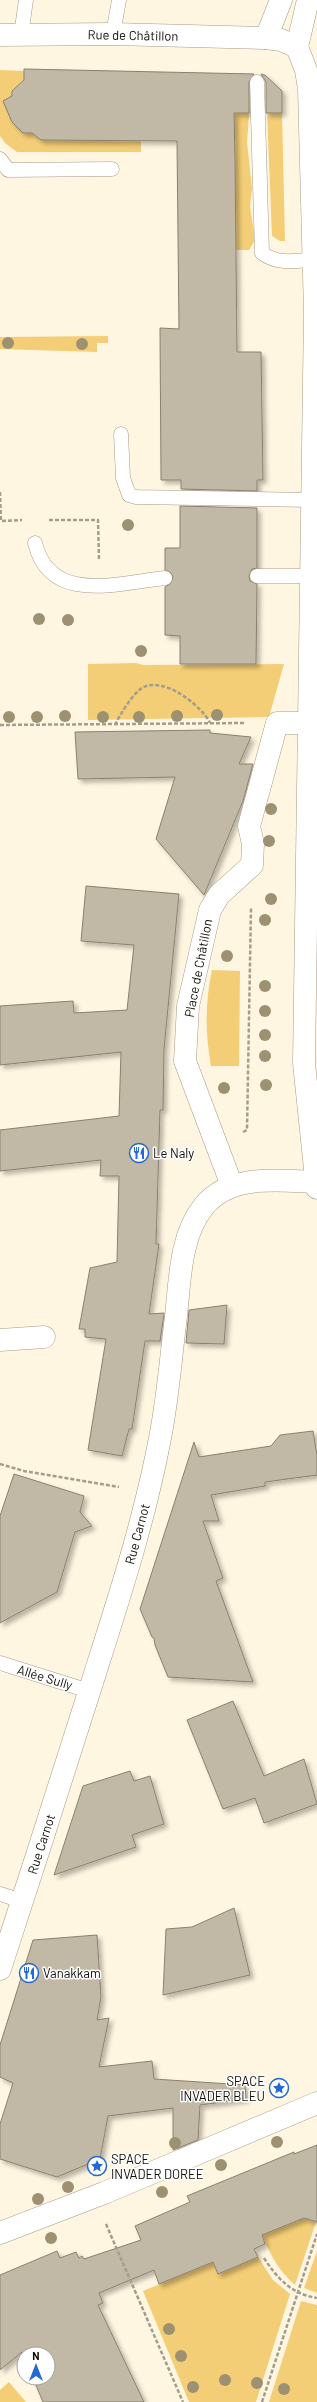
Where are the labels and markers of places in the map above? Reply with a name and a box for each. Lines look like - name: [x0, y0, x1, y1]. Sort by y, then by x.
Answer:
- restaurant icon: Le Naly: [128, 1142, 150, 1164]
- place label: Le Naly: [153, 1145, 194, 1161]
- restaurant icon: Vanakkam: [18, 1962, 40, 1984]
- place label: Vanakkam: [43, 1965, 101, 1981]
- place label: SPACE INVADER BLEU: [180, 2073, 265, 2104]
- place icon: SPACE INVADER BLEU: [268, 2077, 290, 2099]
- place label: SPACE INVADER DOREE: [111, 2151, 204, 2182]
- place icon: SPACE INVADER DOREE: [86, 2155, 108, 2177]

